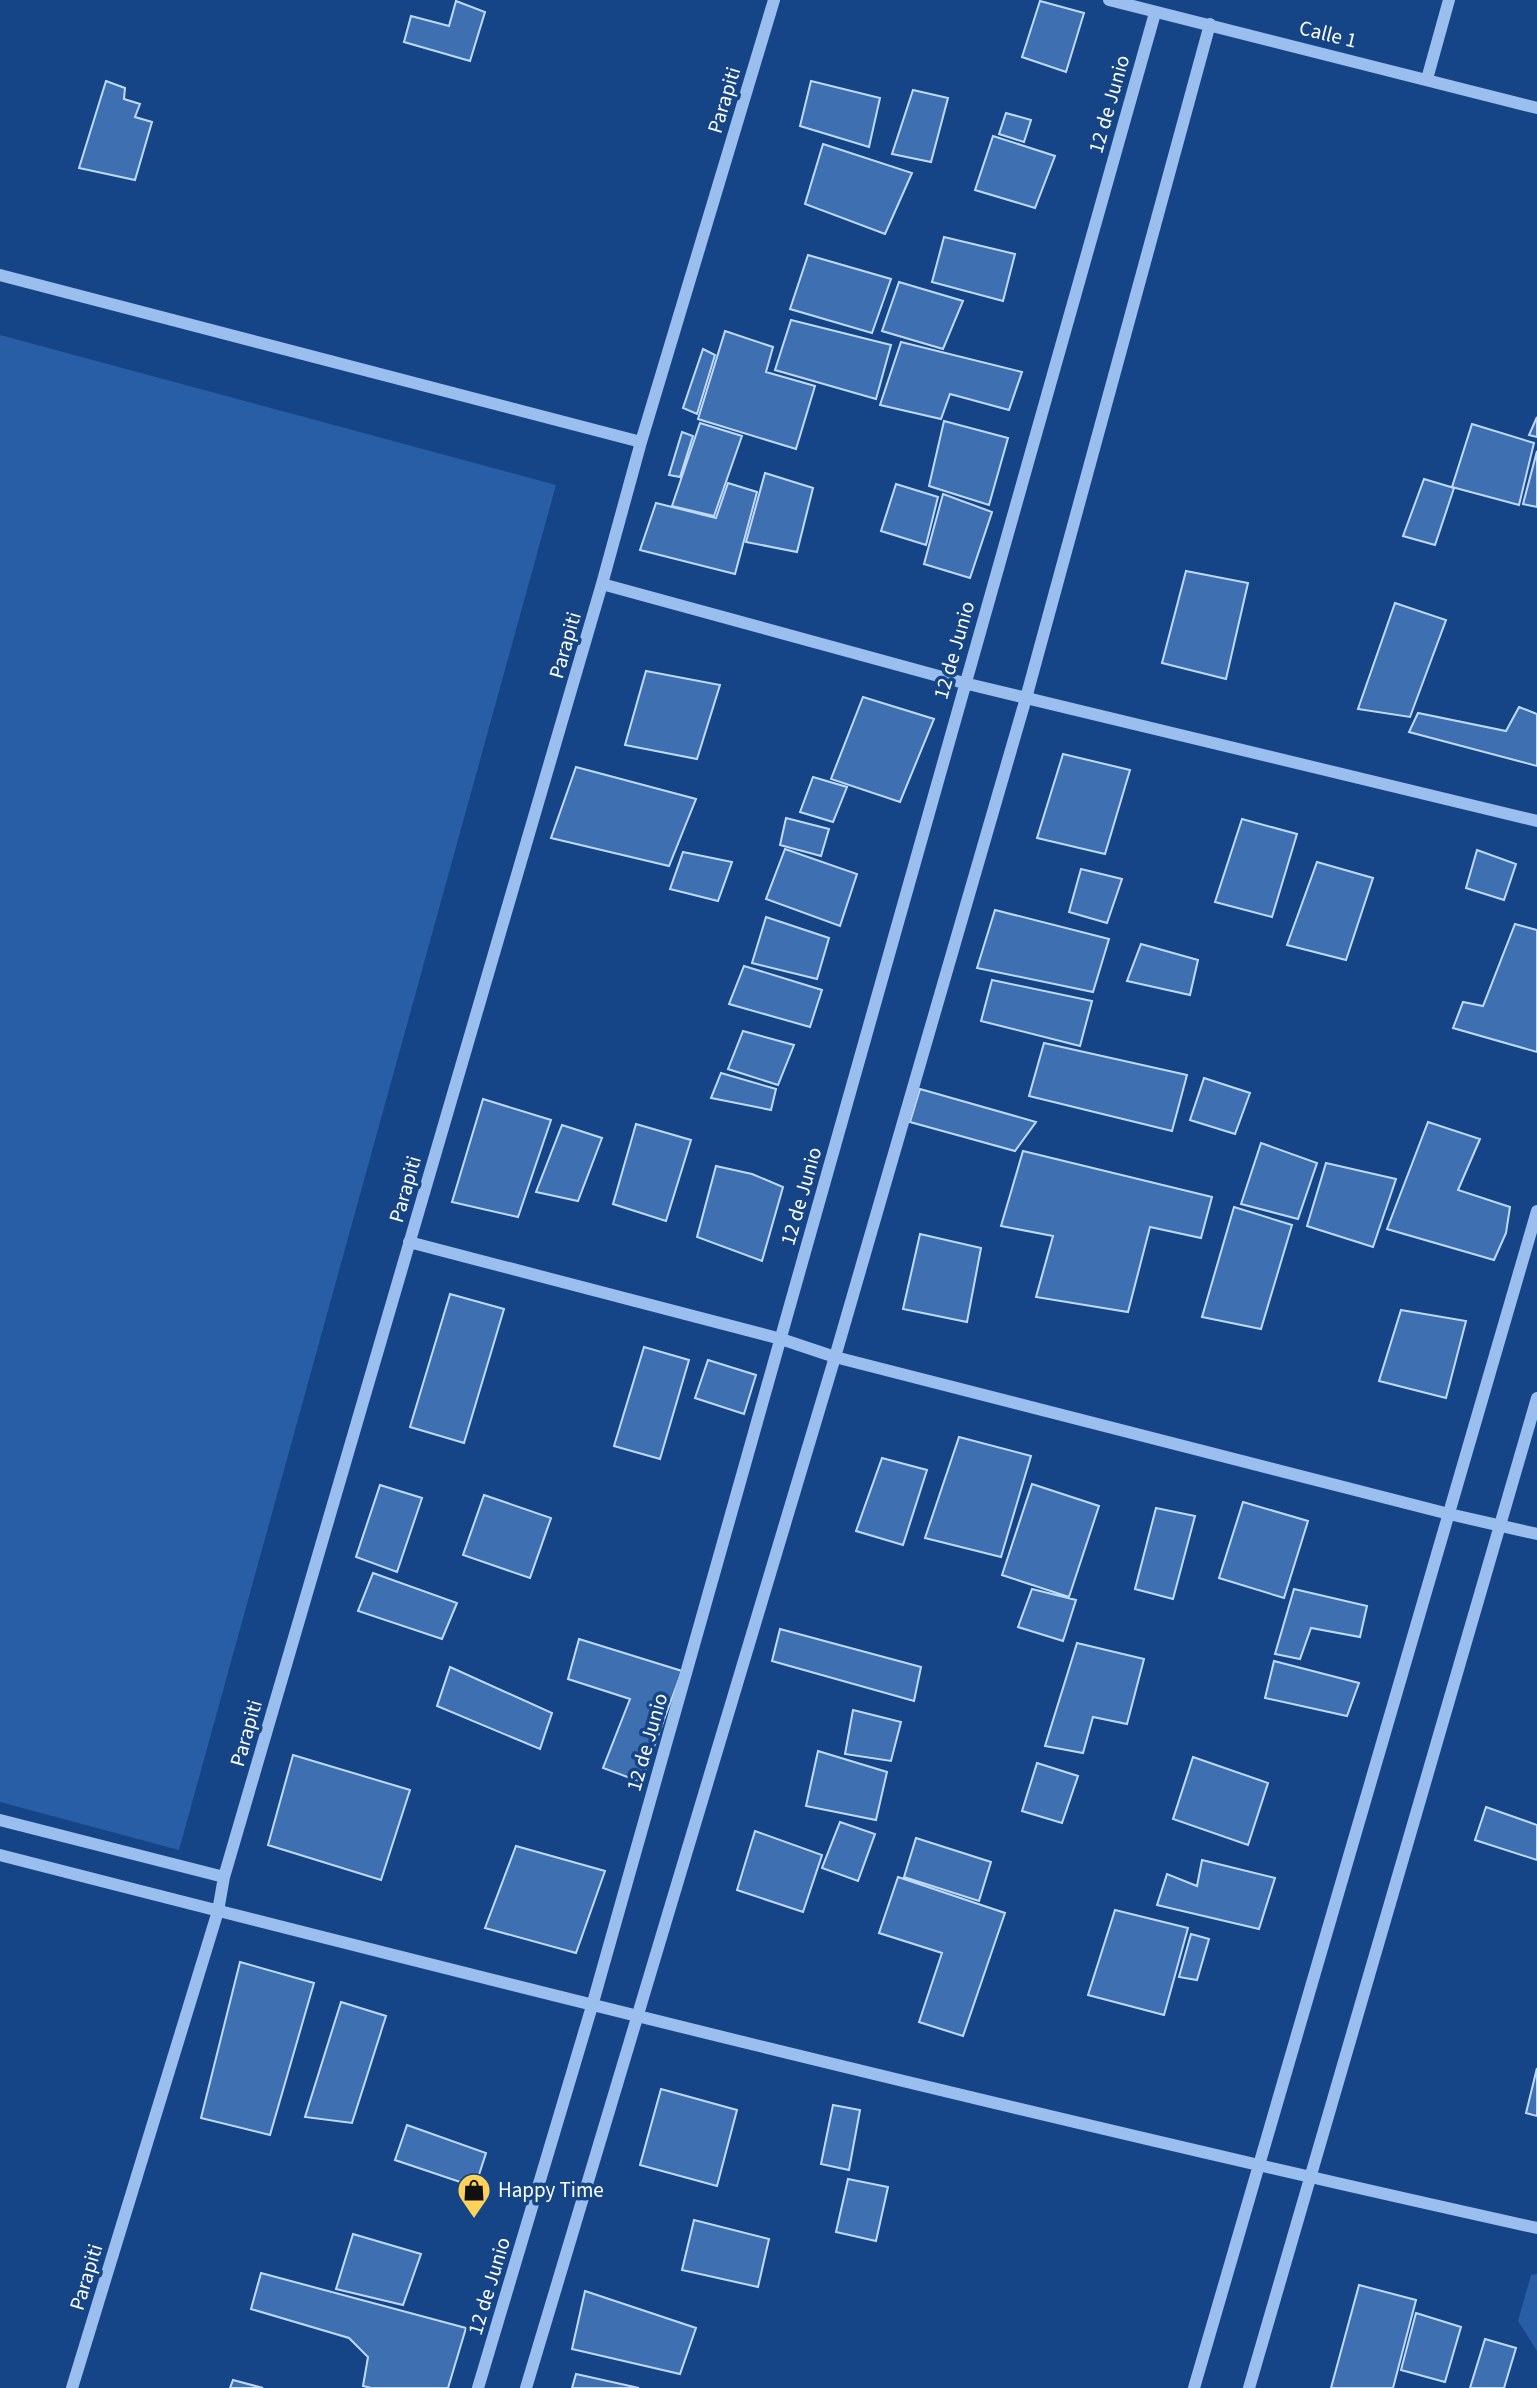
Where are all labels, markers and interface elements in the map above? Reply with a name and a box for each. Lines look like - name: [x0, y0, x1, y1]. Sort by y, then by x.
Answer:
- street label: Calle 1: [1296, 12, 1360, 56]
- street label: 12 de Junio: [1081, 51, 1137, 157]
- street label: Parapiti: [700, 63, 748, 137]
- street label: 12 de Junio: [926, 597, 982, 703]
- street label: Parapiti: [541, 608, 589, 682]
- street label: 12 de Junio: [773, 1143, 829, 1249]
- street label: Parapiti: [381, 1152, 429, 1226]
- street label: 12 de Junio: [619, 1689, 675, 1795]
- street label: Parapiti: [222, 1696, 270, 1770]
- shop icon: Happy Time: [455, 2171, 493, 2220]
- place label: Happy Time: [498, 2175, 604, 2205]
- street label: 12 de Junio: [460, 2233, 518, 2339]
- street label: Parapiti: [62, 2240, 110, 2314]

